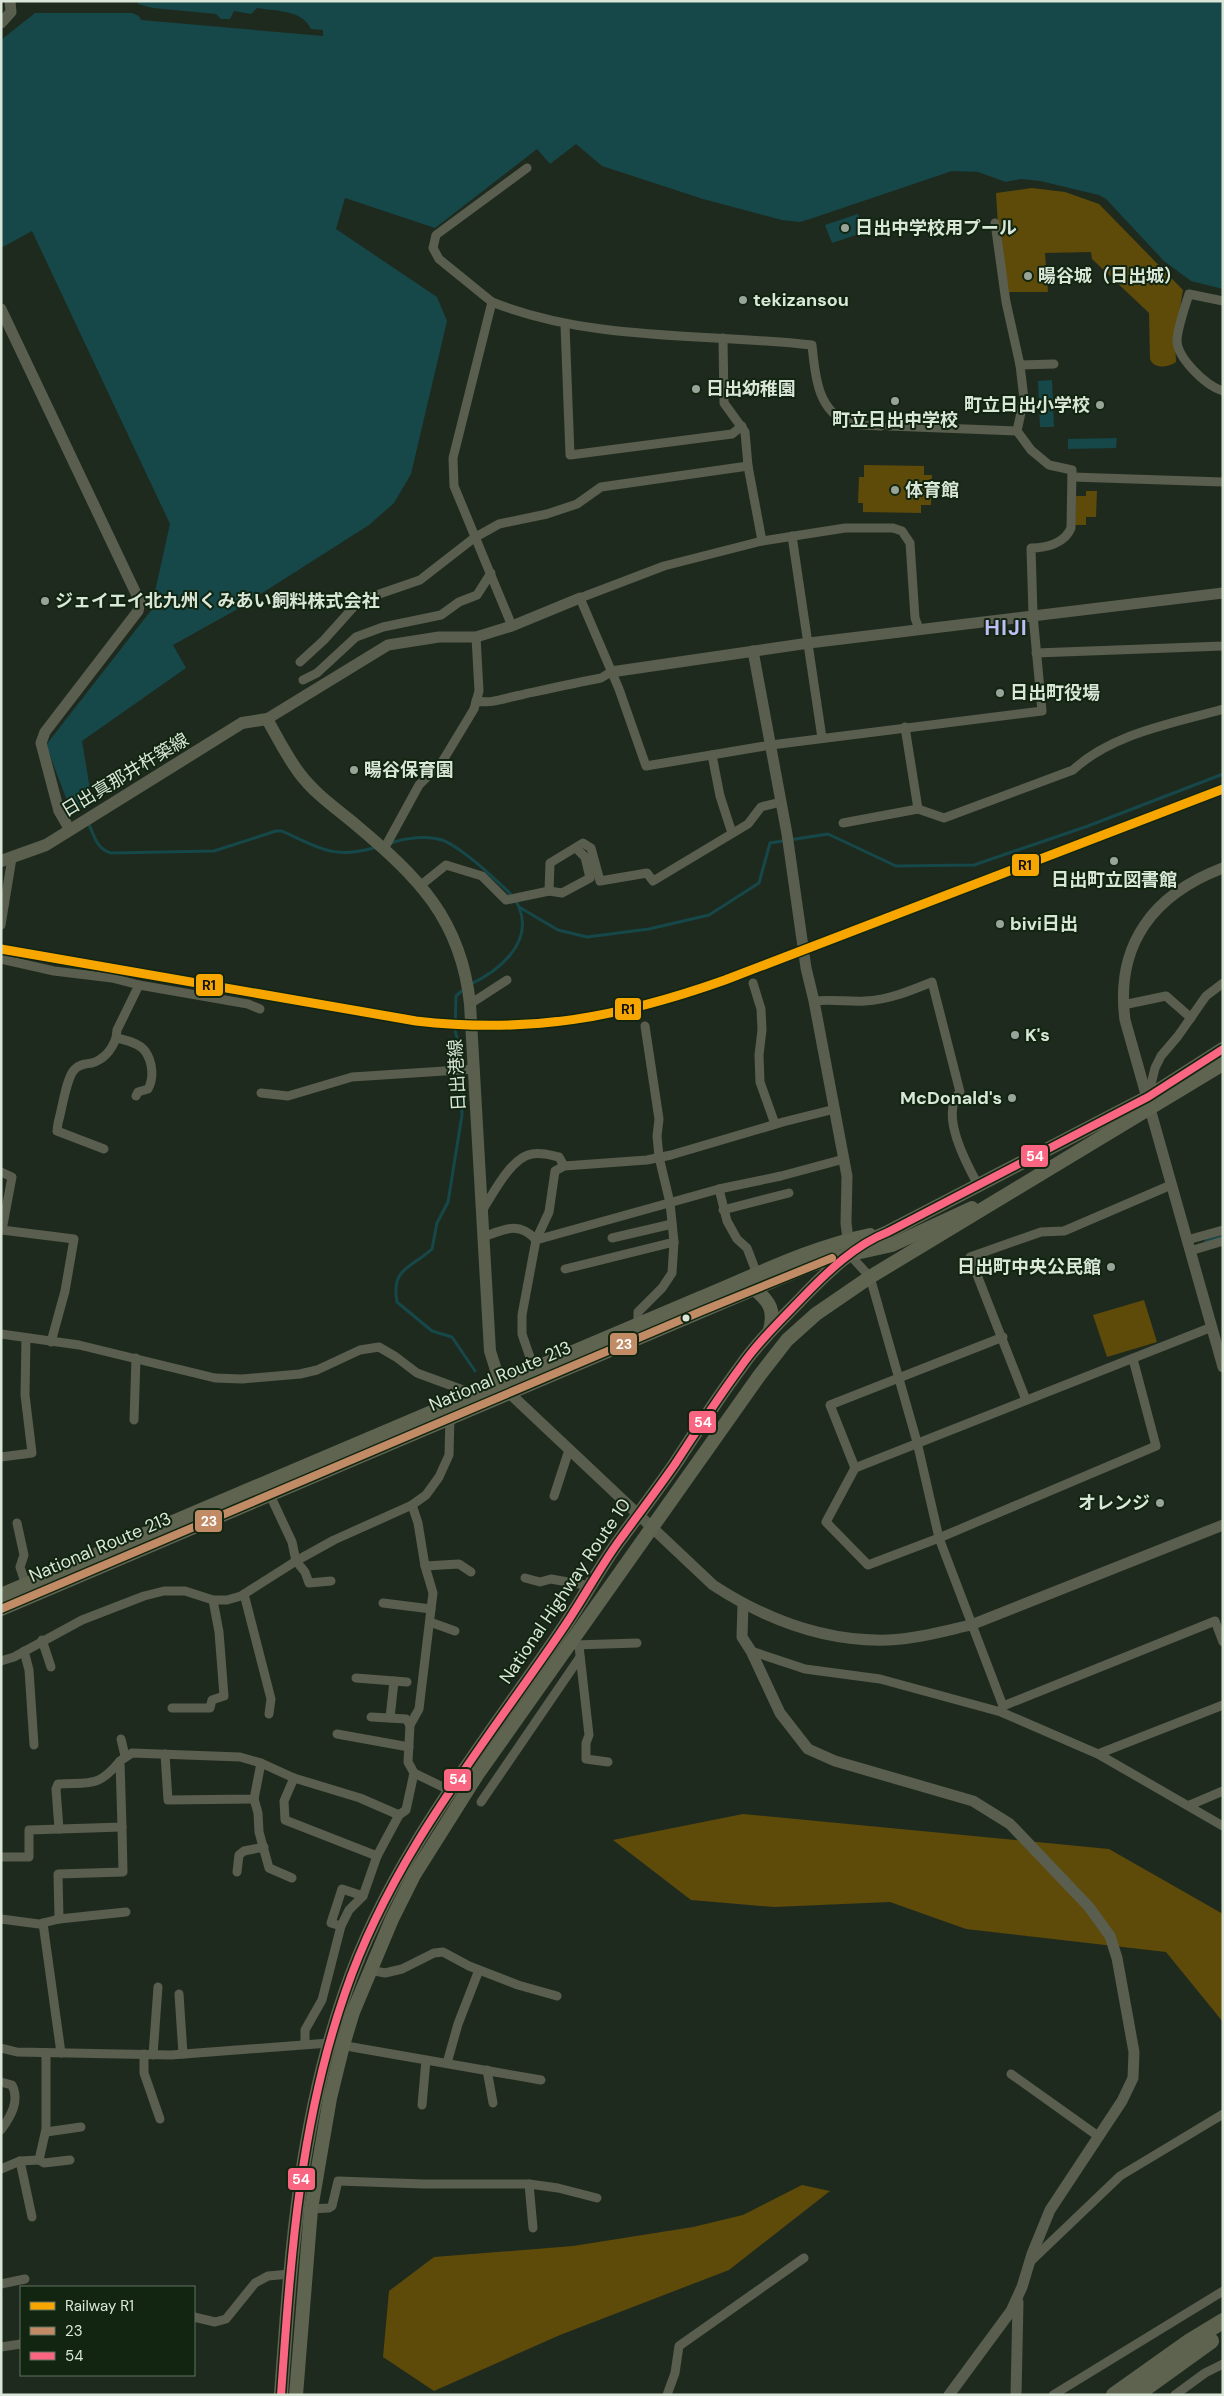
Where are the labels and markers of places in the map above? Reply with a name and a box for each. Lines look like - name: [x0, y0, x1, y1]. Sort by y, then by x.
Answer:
- place label: 日出中学校用プール: [855, 216, 1017, 240]
- marker: 日出中学校用プール: [839, 222, 851, 234]
- place label: 暘谷城（日出城）: [1038, 264, 1182, 288]
- marker: 暘谷城（日出城）: [1022, 270, 1034, 282]
- place label: tekizansou: [753, 288, 849, 312]
- marker: tekizansou: [737, 294, 749, 306]
- place label: 日出幼稚園: [706, 377, 796, 401]
- marker: 日出幼稚園: [690, 383, 702, 395]
- place label: 町立日出小学校: [964, 393, 1090, 417]
- marker: 町立日出中学校: [889, 395, 901, 407]
- marker: 町立日出小学校: [1094, 399, 1106, 411]
- place label: 町立日出中学校: [832, 408, 958, 432]
- place label: 体育館: [905, 478, 959, 502]
- marker: 体育館: [889, 484, 901, 496]
- place label: ジェイエイ北九州くみあい飼料株式会社: [55, 589, 380, 613]
- marker: ジェイエイ北九州くみあい飼料株式会社: [39, 595, 51, 607]
- place label: 日出町役場: [1010, 681, 1100, 705]
- marker: 日出町役場: [994, 687, 1006, 699]
- place label: 暘谷保育園: [364, 758, 454, 782]
- marker: 暘谷保育園: [348, 764, 360, 776]
- marker: 日出町立図書館: [1108, 855, 1120, 867]
- place label: 日出町立図書館: [1051, 868, 1177, 892]
- place label: bivi日出: [1010, 912, 1078, 936]
- marker: bivi日出: [994, 918, 1006, 930]
- place label: K's: [1025, 1023, 1050, 1047]
- marker: K's: [1009, 1029, 1021, 1041]
- place label: McDonald's: [900, 1086, 1002, 1110]
- marker: McDonald's: [1006, 1092, 1018, 1104]
- place label: 日出町中央公民館: [957, 1255, 1101, 1279]
- marker: 日出町中央公民館: [1105, 1261, 1117, 1273]
- unlabelled marker: [681, 1313, 691, 1323]
- place label: オレンジ: [1078, 1491, 1150, 1515]
- marker: オレンジ: [1154, 1497, 1166, 1509]

